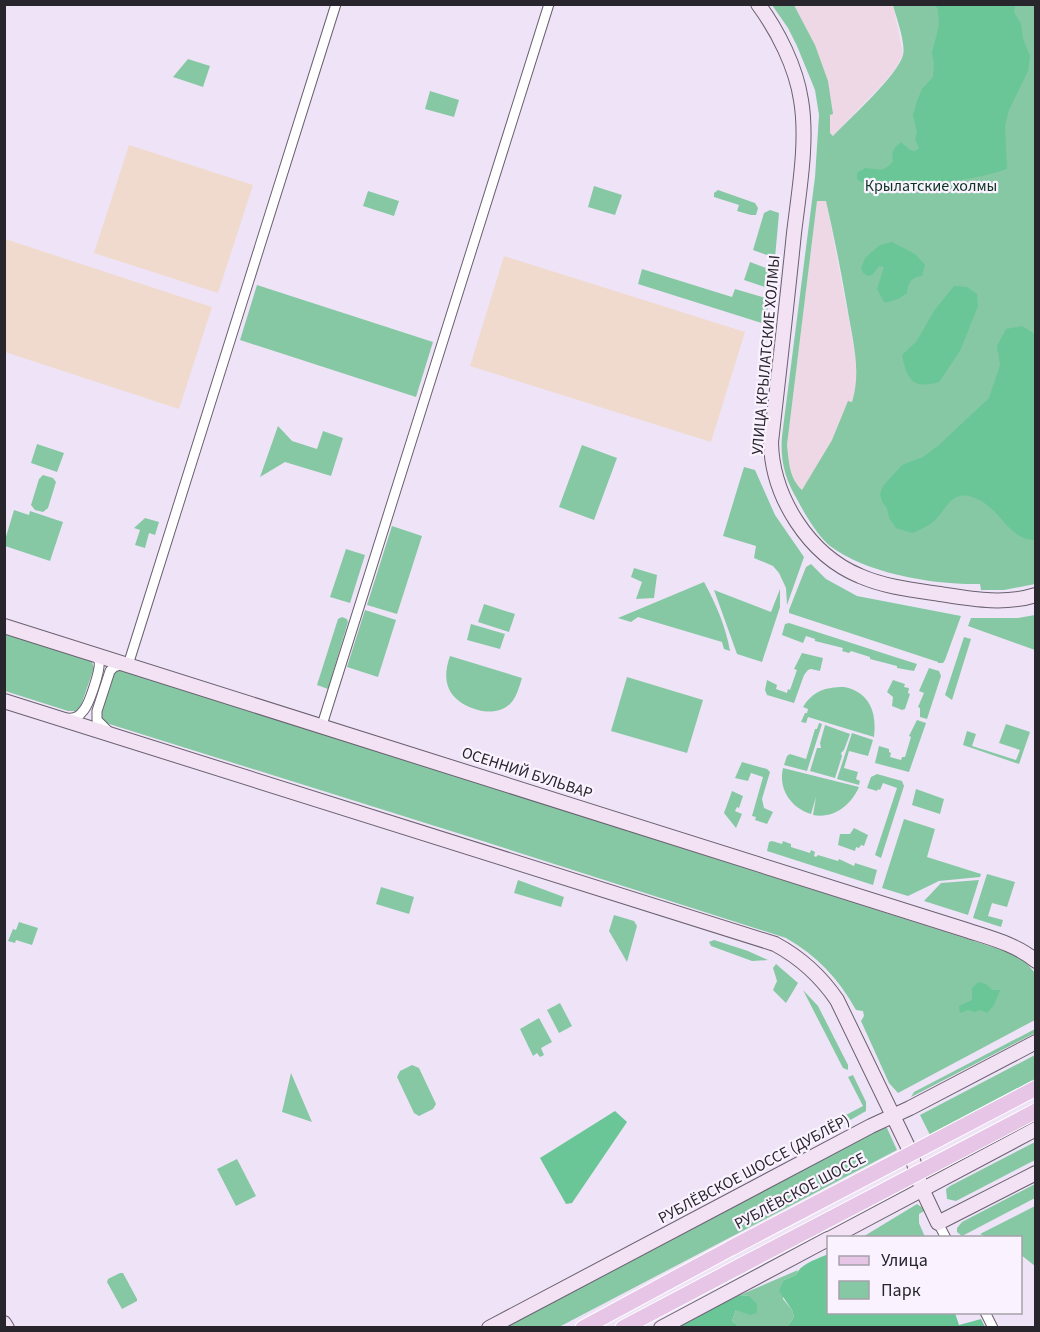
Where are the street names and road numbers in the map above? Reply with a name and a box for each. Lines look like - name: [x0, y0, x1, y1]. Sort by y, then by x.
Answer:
- street label: УЛИЦА КРЫЛАТСКИЕ ХОЛМЫ: [746, 254, 786, 456]
- street label: ОСЕННИЙ БУЛЬВАР: [459, 741, 595, 805]
- street label: РУБЛЁВСКОЕ ШОССЕ (ДУБЛЁР): [655, 1110, 853, 1228]
- street label: РУБЛЁВСКОЕ ШОССЕ: [731, 1148, 869, 1234]

